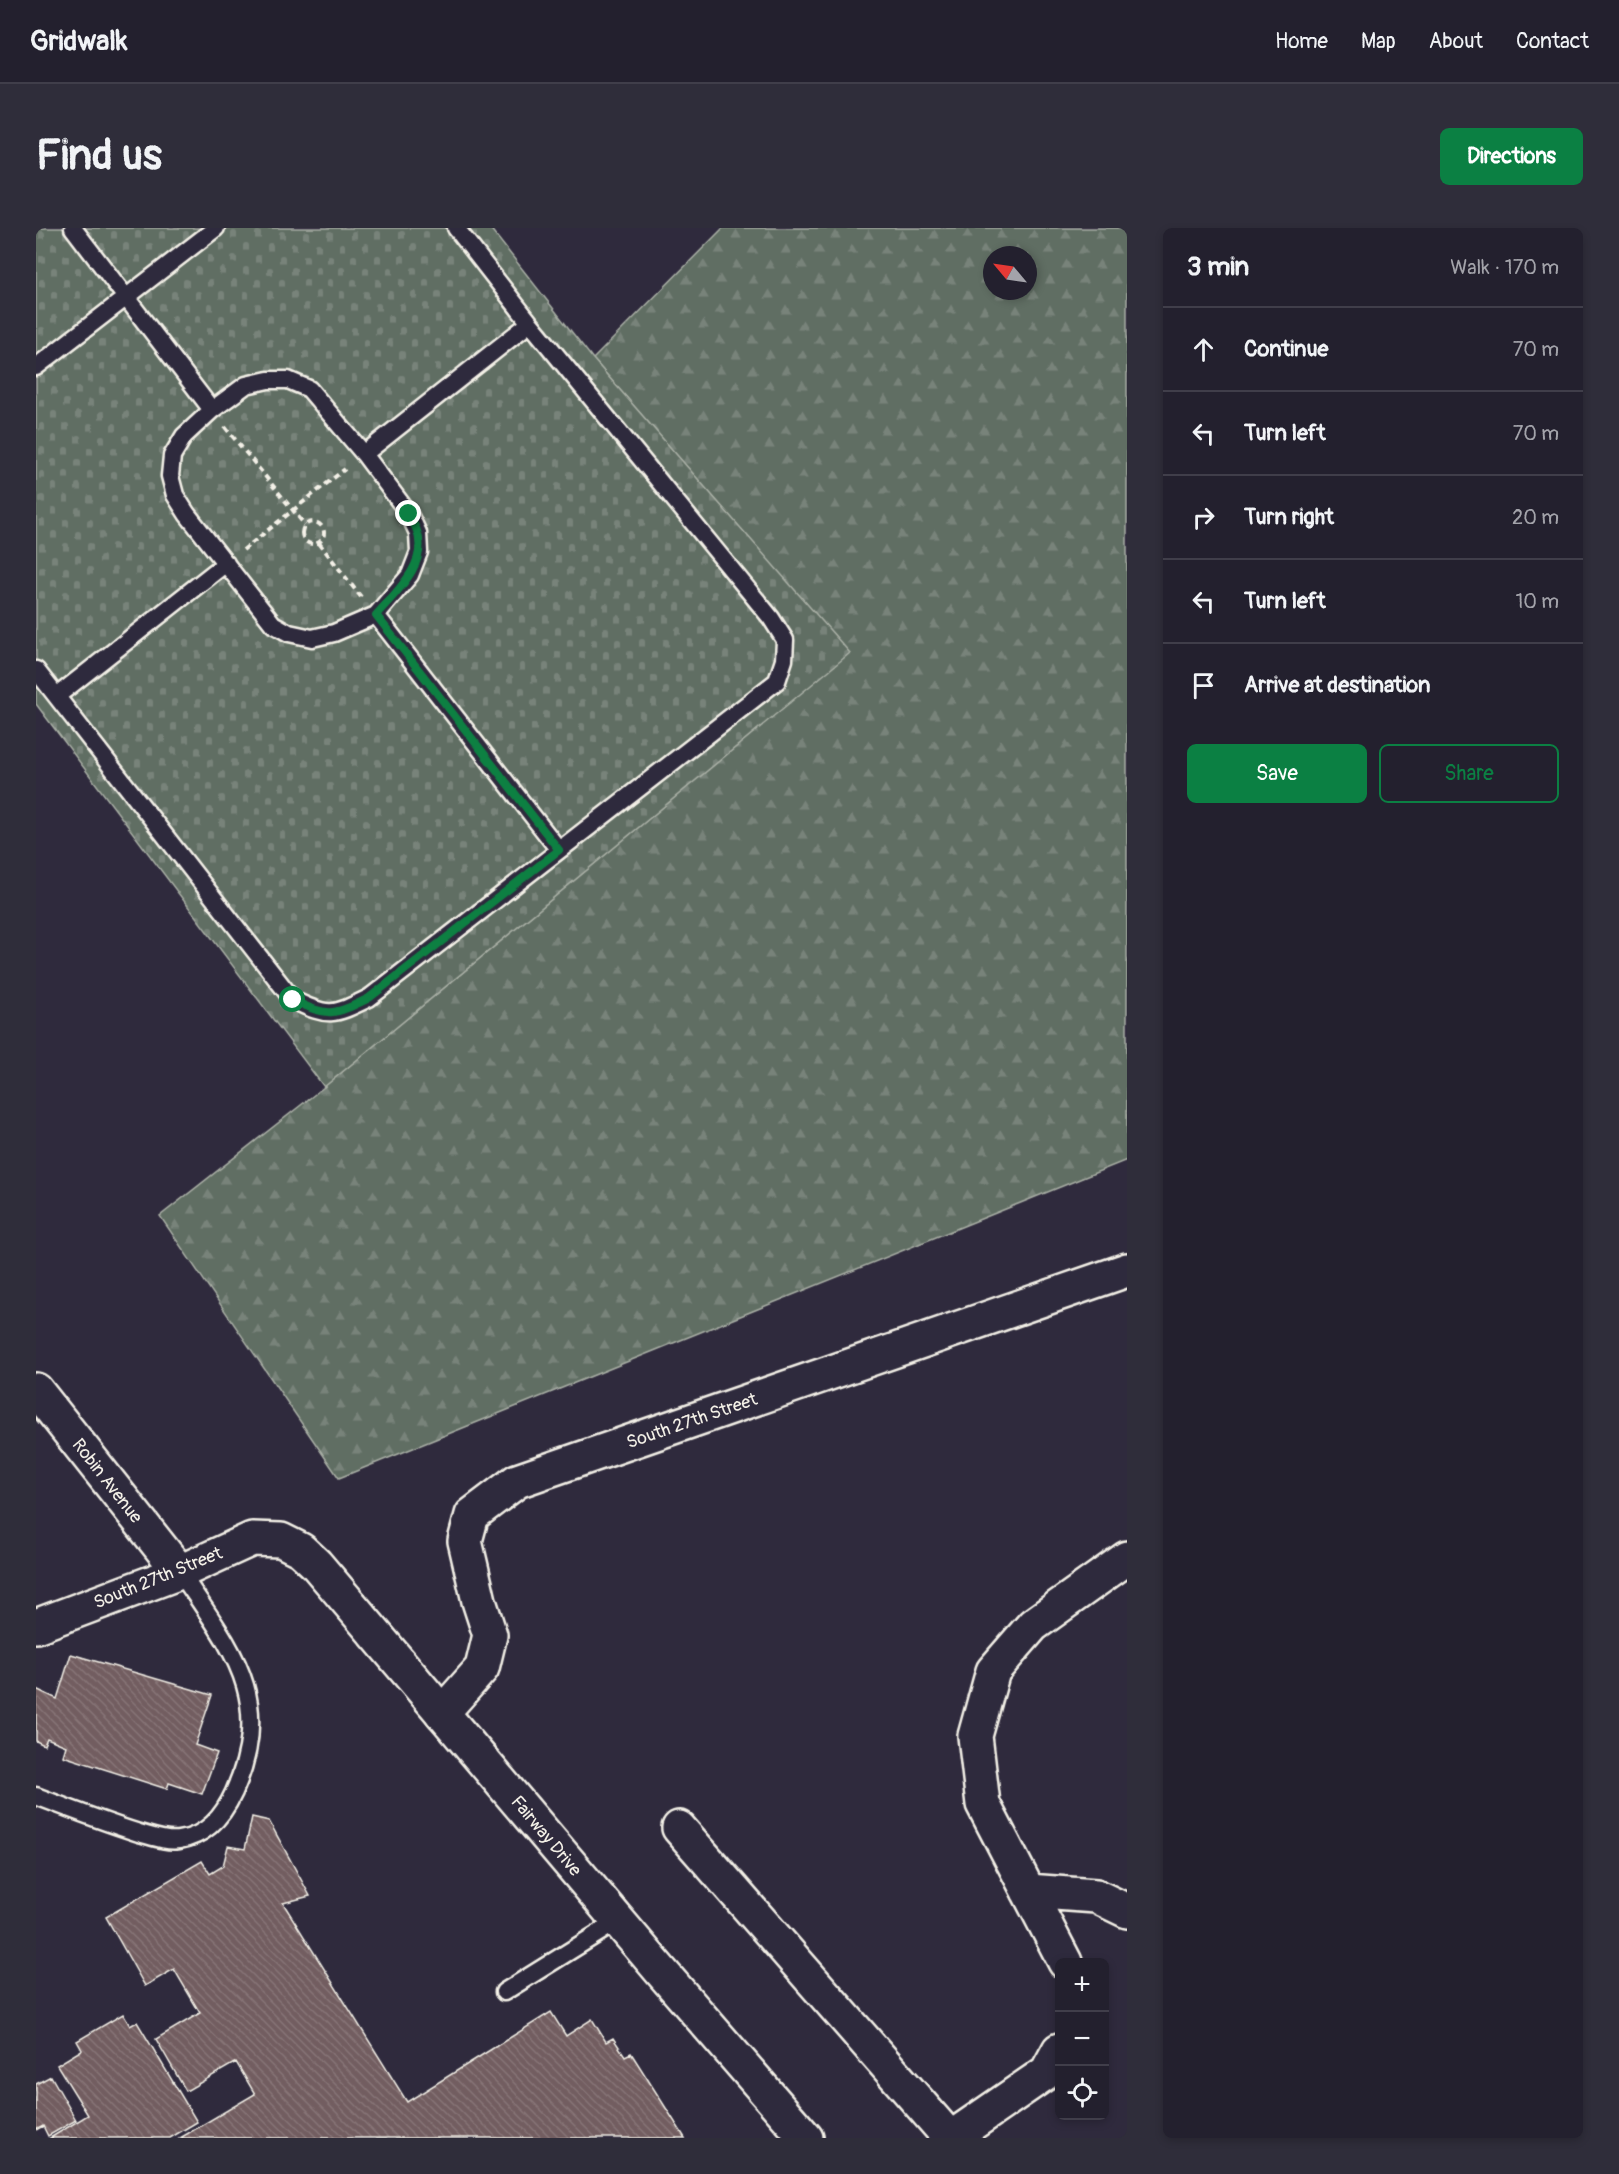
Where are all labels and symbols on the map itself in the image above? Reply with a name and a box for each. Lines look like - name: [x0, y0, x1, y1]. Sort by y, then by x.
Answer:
- north arrow: [983, 246, 1037, 300]
- route end: [395, 500, 421, 526]
- route start: [279, 986, 305, 1012]
- street label: South 27th Street: [624, 1388, 761, 1454]
- street label: Robin Avenue: [67, 1434, 147, 1528]
- street label: South 27th Street: [90, 1541, 226, 1614]
- street label: Fairway Drive: [506, 1791, 586, 1881]

